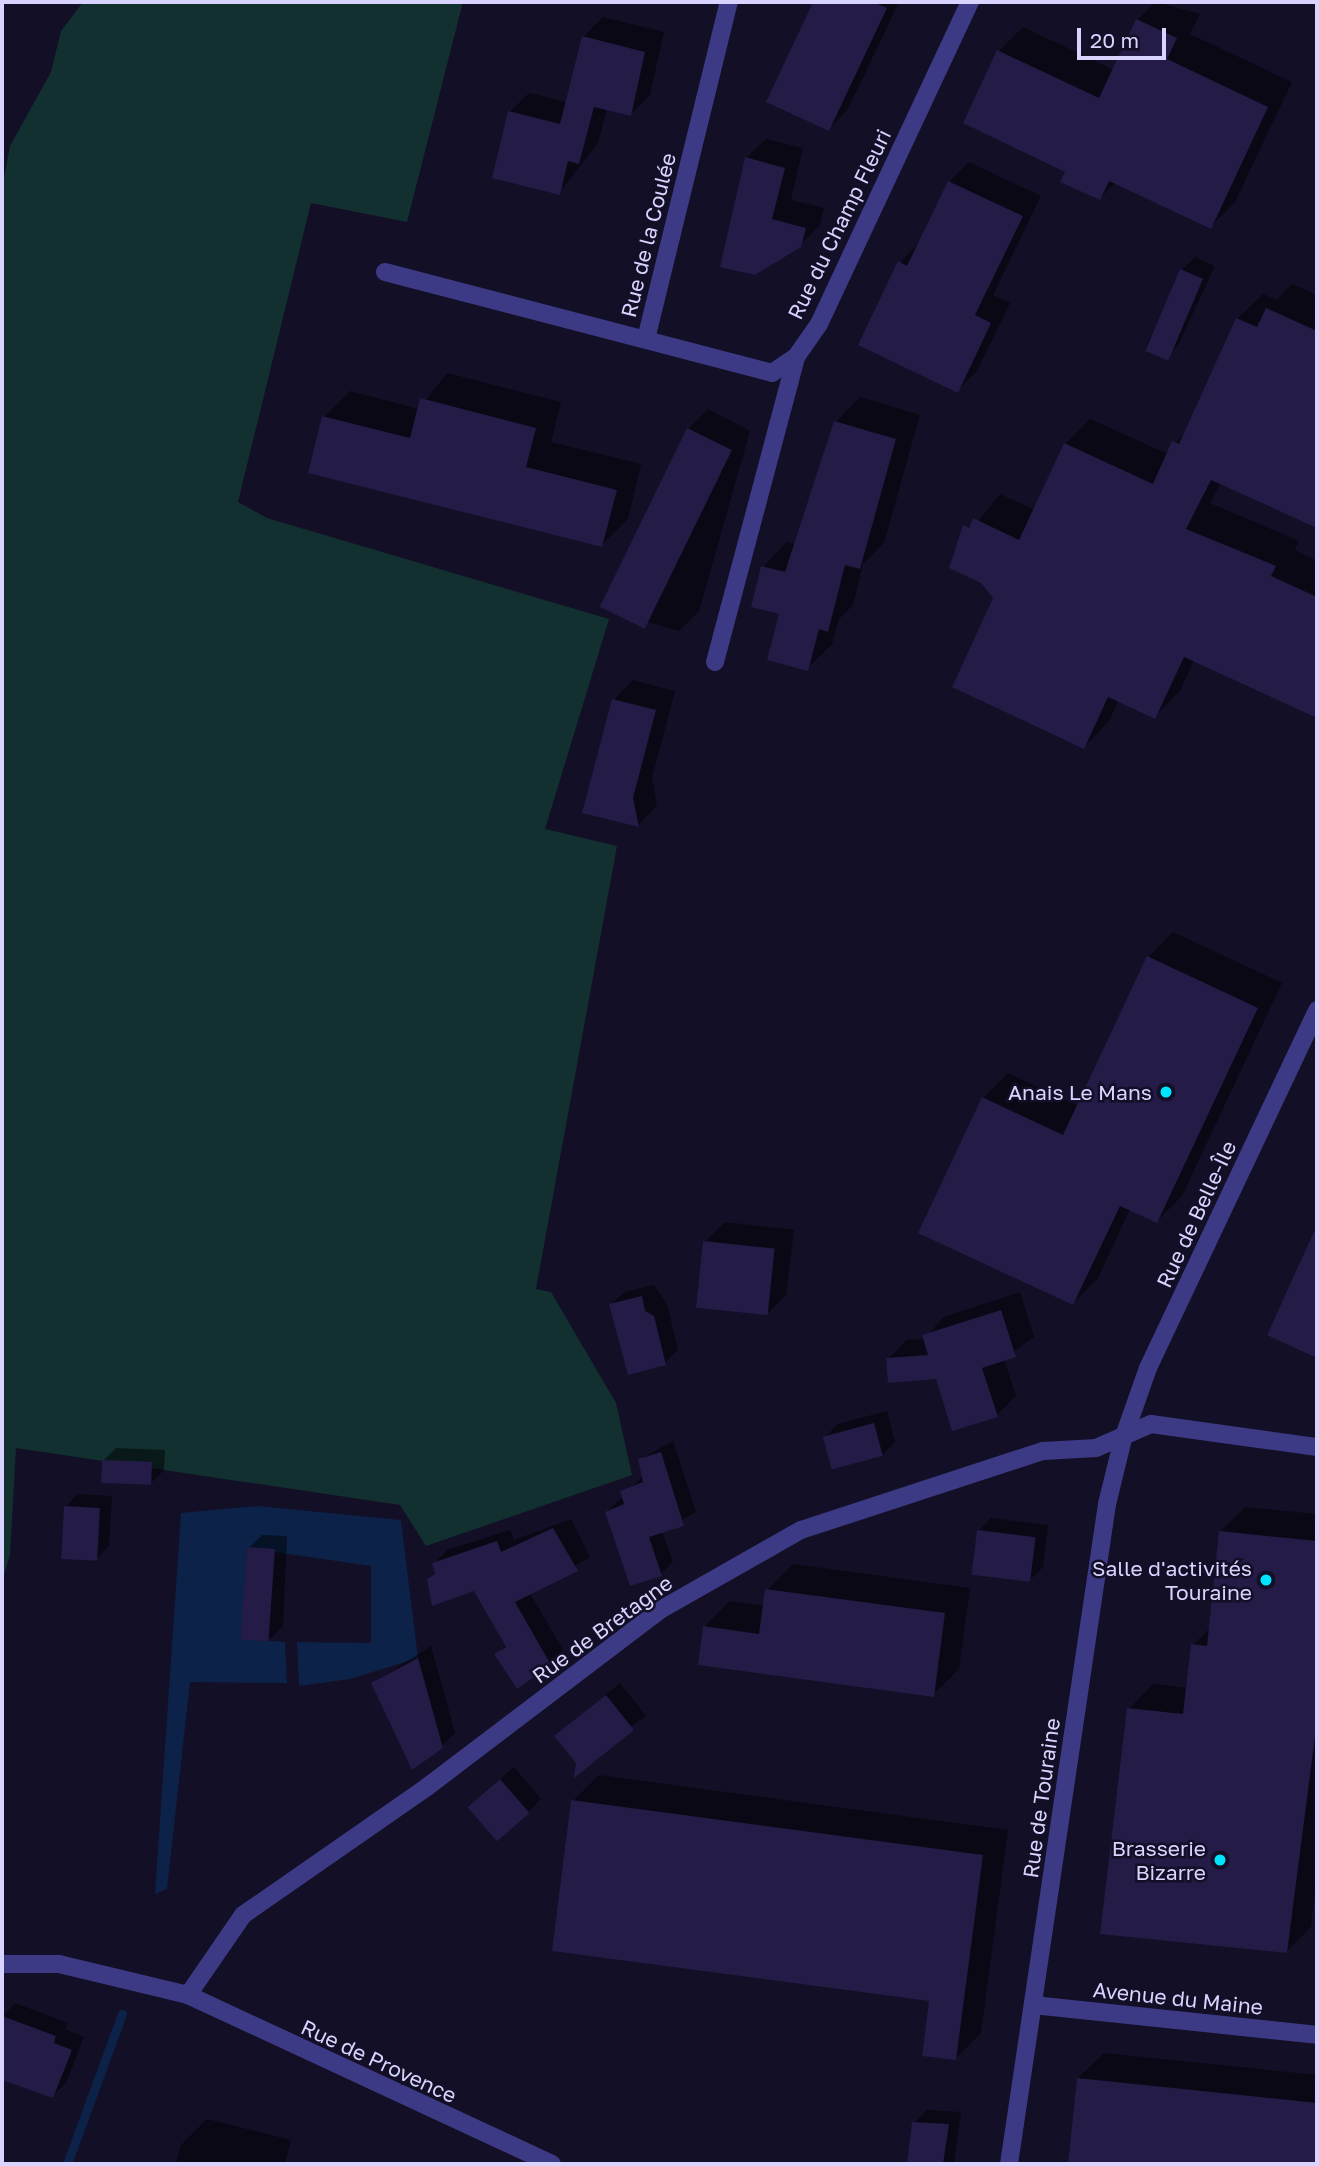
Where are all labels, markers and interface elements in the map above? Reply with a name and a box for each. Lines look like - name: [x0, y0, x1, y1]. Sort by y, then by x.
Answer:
- scale bar: [1081, 14, 1170, 58]
- text: 20 m: [1090, 27, 1139, 53]
- street label: Rue du Champ Fleuri: [782, 125, 896, 323]
- street label: Rue de la Coulée: [615, 150, 681, 320]
- place label: Anais Le Mans: [1008, 1079, 1152, 1105]
- marker: Anais Le Mans: [1158, 1084, 1174, 1100]
- street label: Rue de Belle-Île: [1151, 1137, 1241, 1291]
- place label: Salle d'activités Touraine: [1092, 1555, 1252, 1605]
- street label: Rue de Bretagne: [527, 1570, 677, 1688]
- marker: Salle d'activités Touraine: [1258, 1572, 1274, 1588]
- street label: Rue de Touraine: [1017, 1716, 1065, 1880]
- place label: Brasserie Bizarre: [1112, 1835, 1206, 1885]
- marker: Brasserie Bizarre: [1212, 1852, 1228, 1868]
- street label: Avenue du Maine: [1092, 1977, 1264, 2019]
- street label: Rue de Provence: [297, 2014, 461, 2108]

